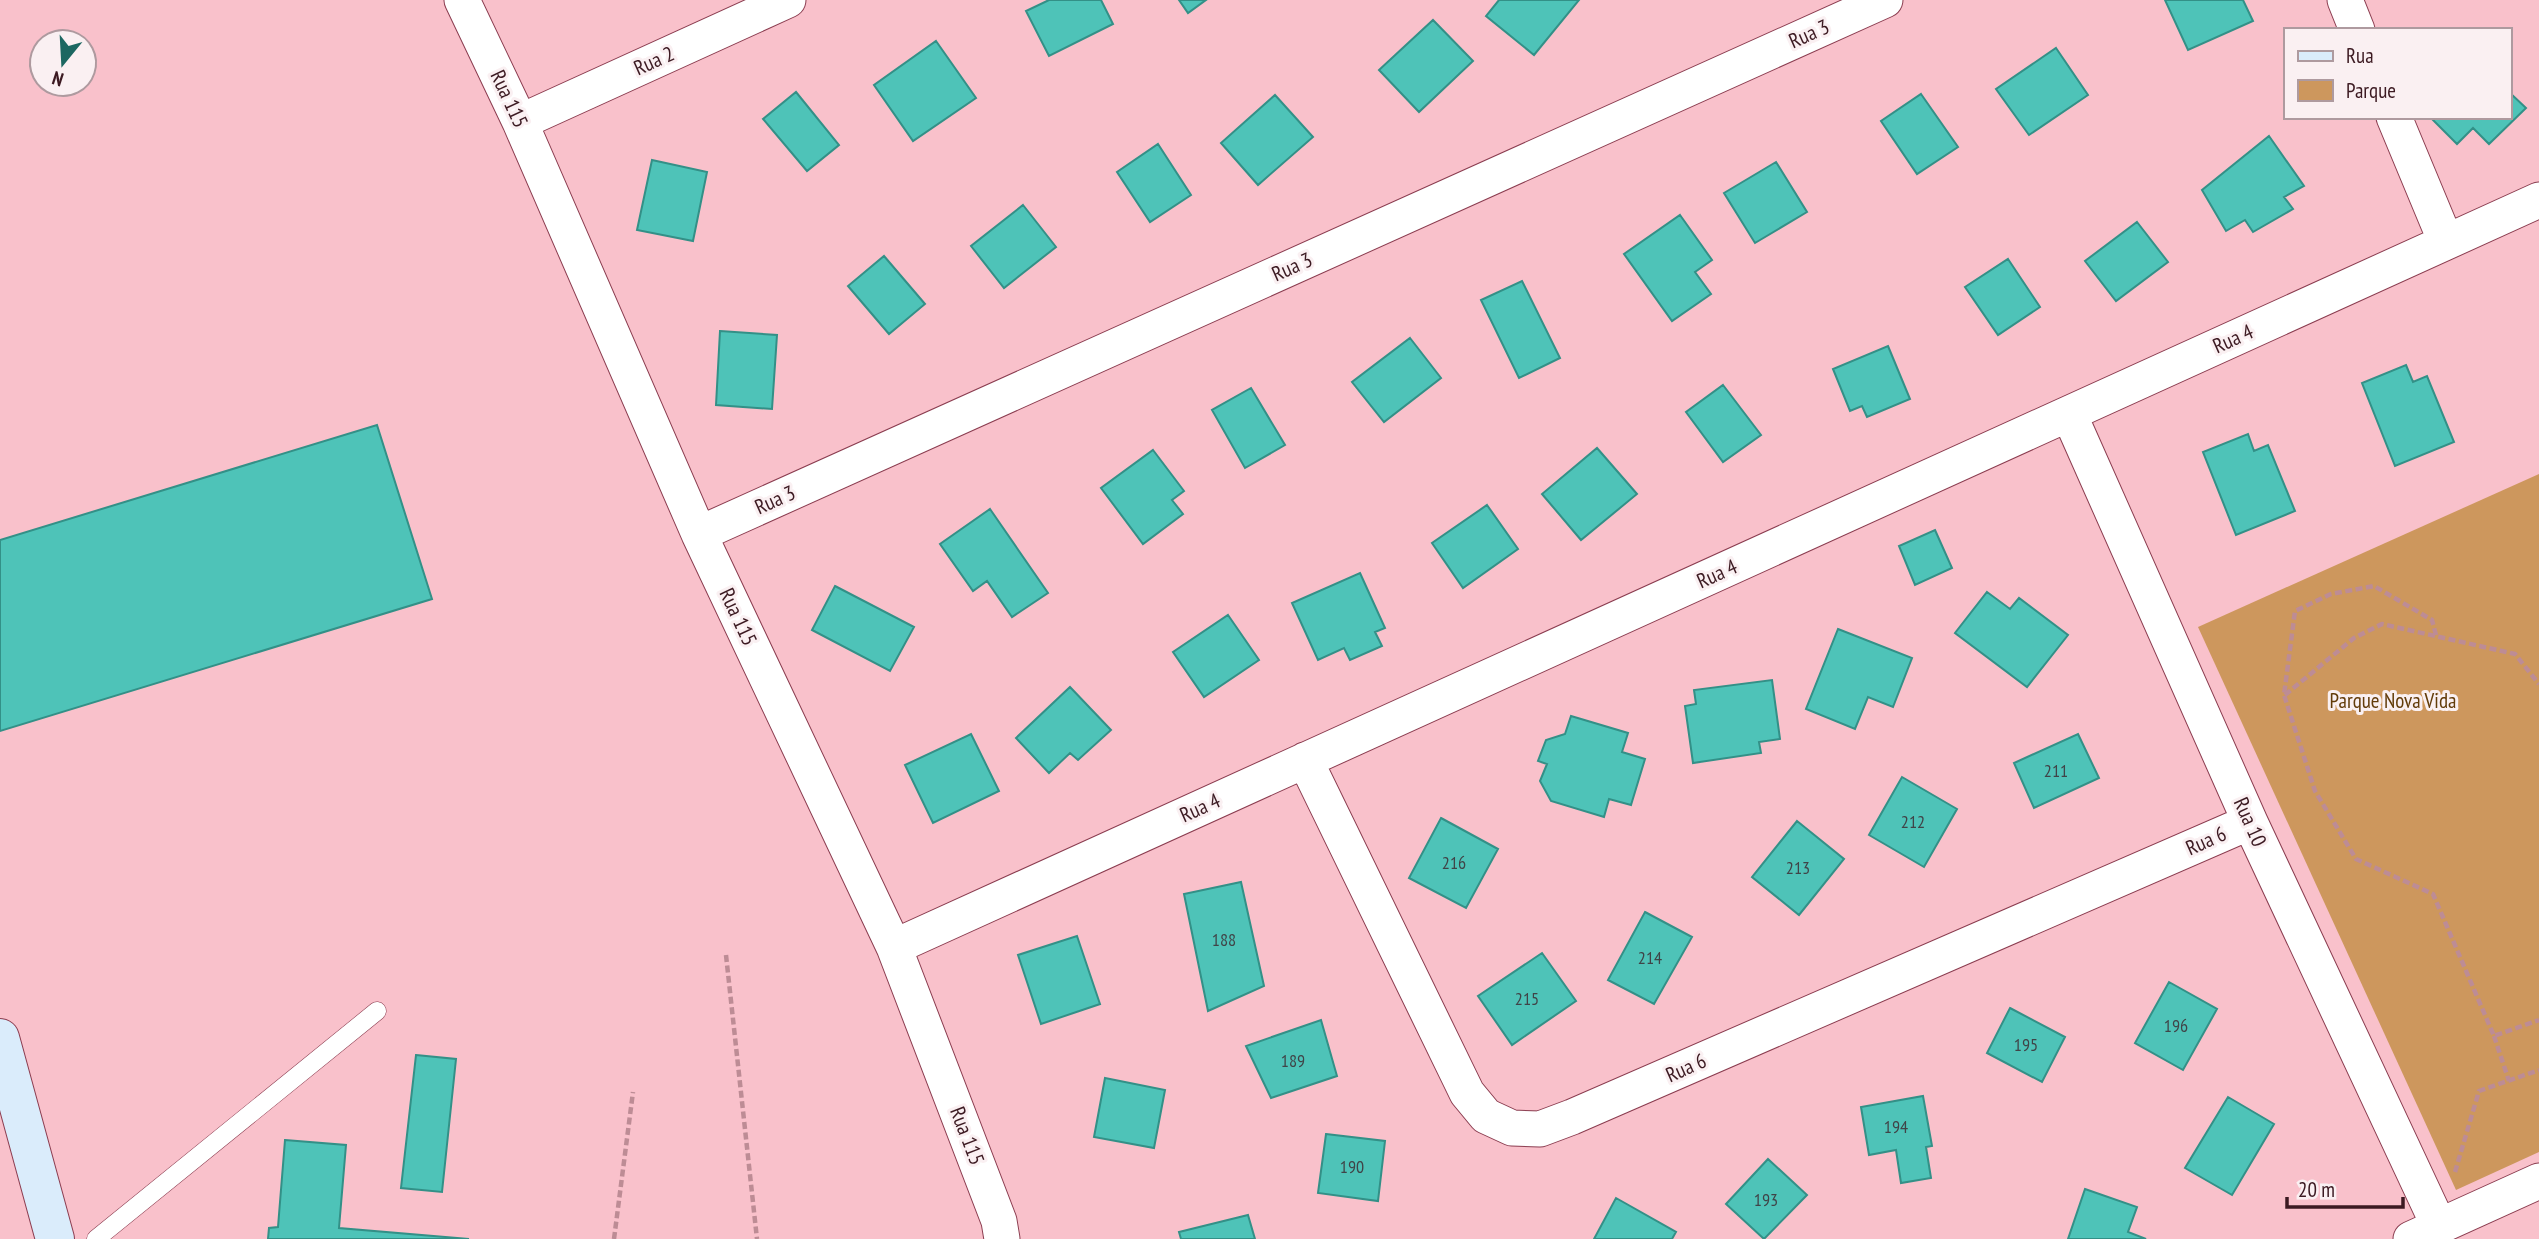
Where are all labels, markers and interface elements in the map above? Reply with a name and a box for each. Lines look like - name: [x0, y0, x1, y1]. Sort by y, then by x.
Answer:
- street label: Rua 3: [1784, 13, 1833, 54]
- north arrow: [28, 28, 98, 98]
- legend: [2284, 28, 2511, 119]
- street label: Rua 2: [629, 40, 678, 81]
- text: Rua: [2346, 42, 2374, 69]
- text: N: [49, 66, 66, 92]
- street label: Rua 115: [484, 66, 534, 132]
- text: Parque: [2346, 77, 2396, 104]
- street label: Rua 3: [1267, 246, 1316, 287]
- street label: Rua 4: [2208, 318, 2258, 359]
- street label: Rua 3: [750, 479, 799, 520]
- street label: Rua 4: [1692, 553, 1742, 594]
- street label: Rua 115: [713, 584, 763, 650]
- park label: Parque Nova Vida: [2330, 687, 2456, 714]
- house number: 211: [2044, 759, 2068, 782]
- street label: Rua 4: [1175, 787, 1225, 828]
- street label: Rua 10: [2228, 793, 2273, 851]
- house number: 212: [1901, 810, 1925, 833]
- street label: Rua 6: [2181, 820, 2230, 861]
- house number: 216: [1442, 851, 1466, 874]
- house number: 213: [1786, 856, 1810, 879]
- house number: 188: [1212, 928, 1236, 951]
- house number: 214: [1638, 946, 1662, 969]
- house number: 215: [1515, 987, 1539, 1010]
- house number: 196: [2164, 1014, 2188, 1037]
- house number: 195: [2014, 1033, 2038, 1056]
- street label: Rua 6: [1661, 1047, 1710, 1088]
- house number: 189: [1281, 1049, 1305, 1072]
- street label: Rua 115: [944, 1103, 991, 1169]
- house number: 194: [1884, 1115, 1908, 1138]
- house number: 190: [1340, 1155, 1364, 1178]
- scale bar: [2287, 1166, 2402, 1210]
- text: 20 m: [2298, 1176, 2335, 1203]
- house number: 193: [1754, 1188, 1778, 1211]

